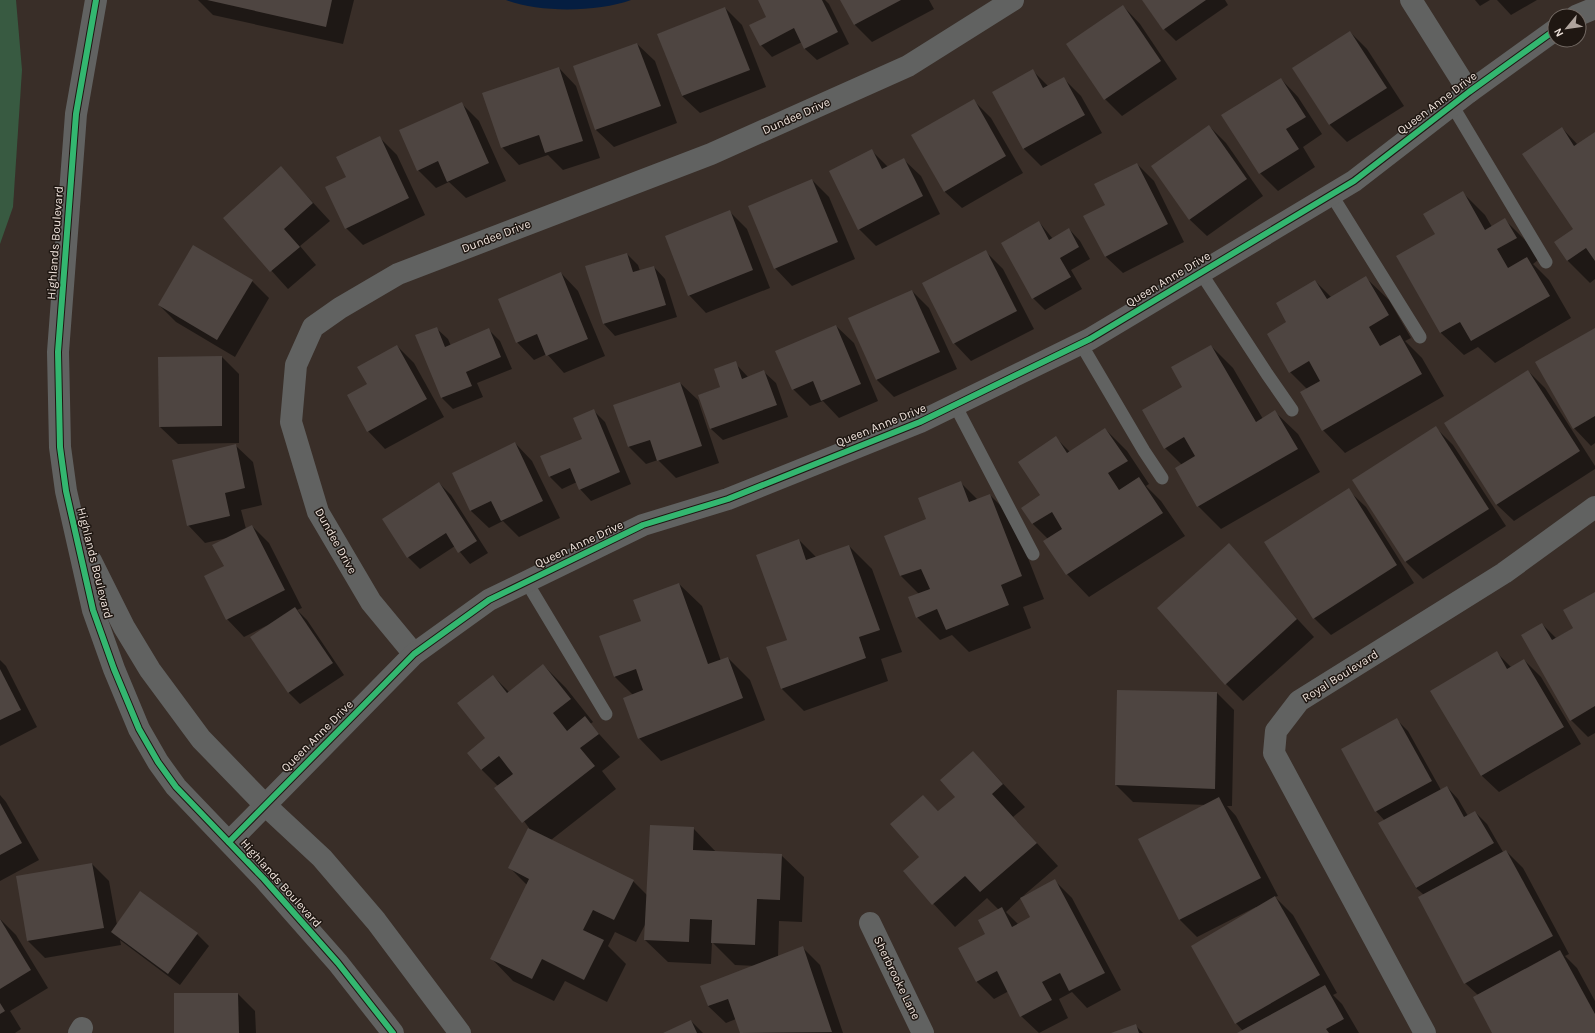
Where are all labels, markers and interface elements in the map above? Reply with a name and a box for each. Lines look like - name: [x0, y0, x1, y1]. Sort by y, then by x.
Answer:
- north arrow: [1547, 8, 1587, 48]
- text: N: [1551, 26, 1566, 39]
- street label: Queen Anne Drive: [1394, 69, 1480, 137]
- street label: Dundee Drive: [760, 95, 832, 137]
- street label: Highlands Boulevard: [44, 186, 66, 300]
- street label: Dundee Drive: [460, 216, 532, 256]
- street label: Queen Anne Drive: [1123, 248, 1213, 310]
- street label: Queen Anne Drive: [834, 401, 928, 449]
- street label: Highlands Boulevard: [74, 506, 116, 620]
- street label: Dundee Drive: [312, 506, 360, 576]
- street label: Queen Anne Drive: [533, 517, 625, 571]
- street label: Royal Boulevard: [1299, 647, 1381, 705]
- street label: Queen Anne Drive: [278, 697, 356, 775]
- street label: Highlands Boulevard: [238, 836, 324, 930]
- street label: Sherbrooke Lane: [871, 934, 923, 1022]

